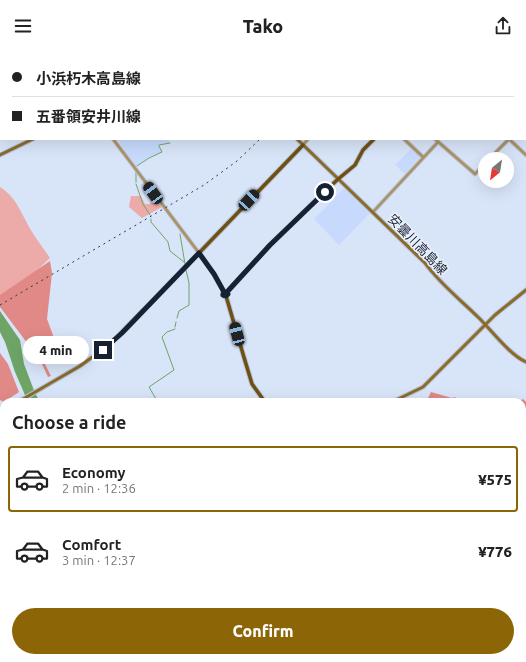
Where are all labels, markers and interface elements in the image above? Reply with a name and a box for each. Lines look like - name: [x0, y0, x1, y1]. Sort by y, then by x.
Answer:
- icon: menu: [12, 15, 34, 37]
- icon: share: [492, 15, 514, 37]
- text: Tako: [243, 16, 283, 36]
- text: 小浜朽木高島線: [36, 70, 141, 87]
- text: 五番領安井川線: [36, 108, 141, 125]
- north arrow: [478, 152, 514, 188]
- map controls: [478, 152, 514, 188]
- car: [141, 180, 165, 206]
- route start: [316, 183, 334, 201]
- car: [236, 187, 262, 213]
- street label: 安曇川高島線: [386, 211, 450, 277]
- car: [228, 321, 246, 347]
- callout: 4 min: [23, 336, 89, 364]
- route end: [94, 341, 112, 359]
- text: 4 min: [39, 343, 73, 357]
- text: Choose a ride: [12, 412, 126, 432]
- icon: car: [14, 461, 50, 497]
- text: Economy: [62, 464, 126, 481]
- text: ¥575: [478, 471, 512, 488]
- text: 2 min · 12:36: [62, 481, 136, 495]
- icon: car: [14, 533, 50, 569]
- text: Comfort: [62, 536, 121, 553]
- text: ¥776: [478, 543, 512, 560]
- text: 3 min · 12:37: [62, 553, 136, 567]
- button: Confirm: [12, 608, 514, 654]

